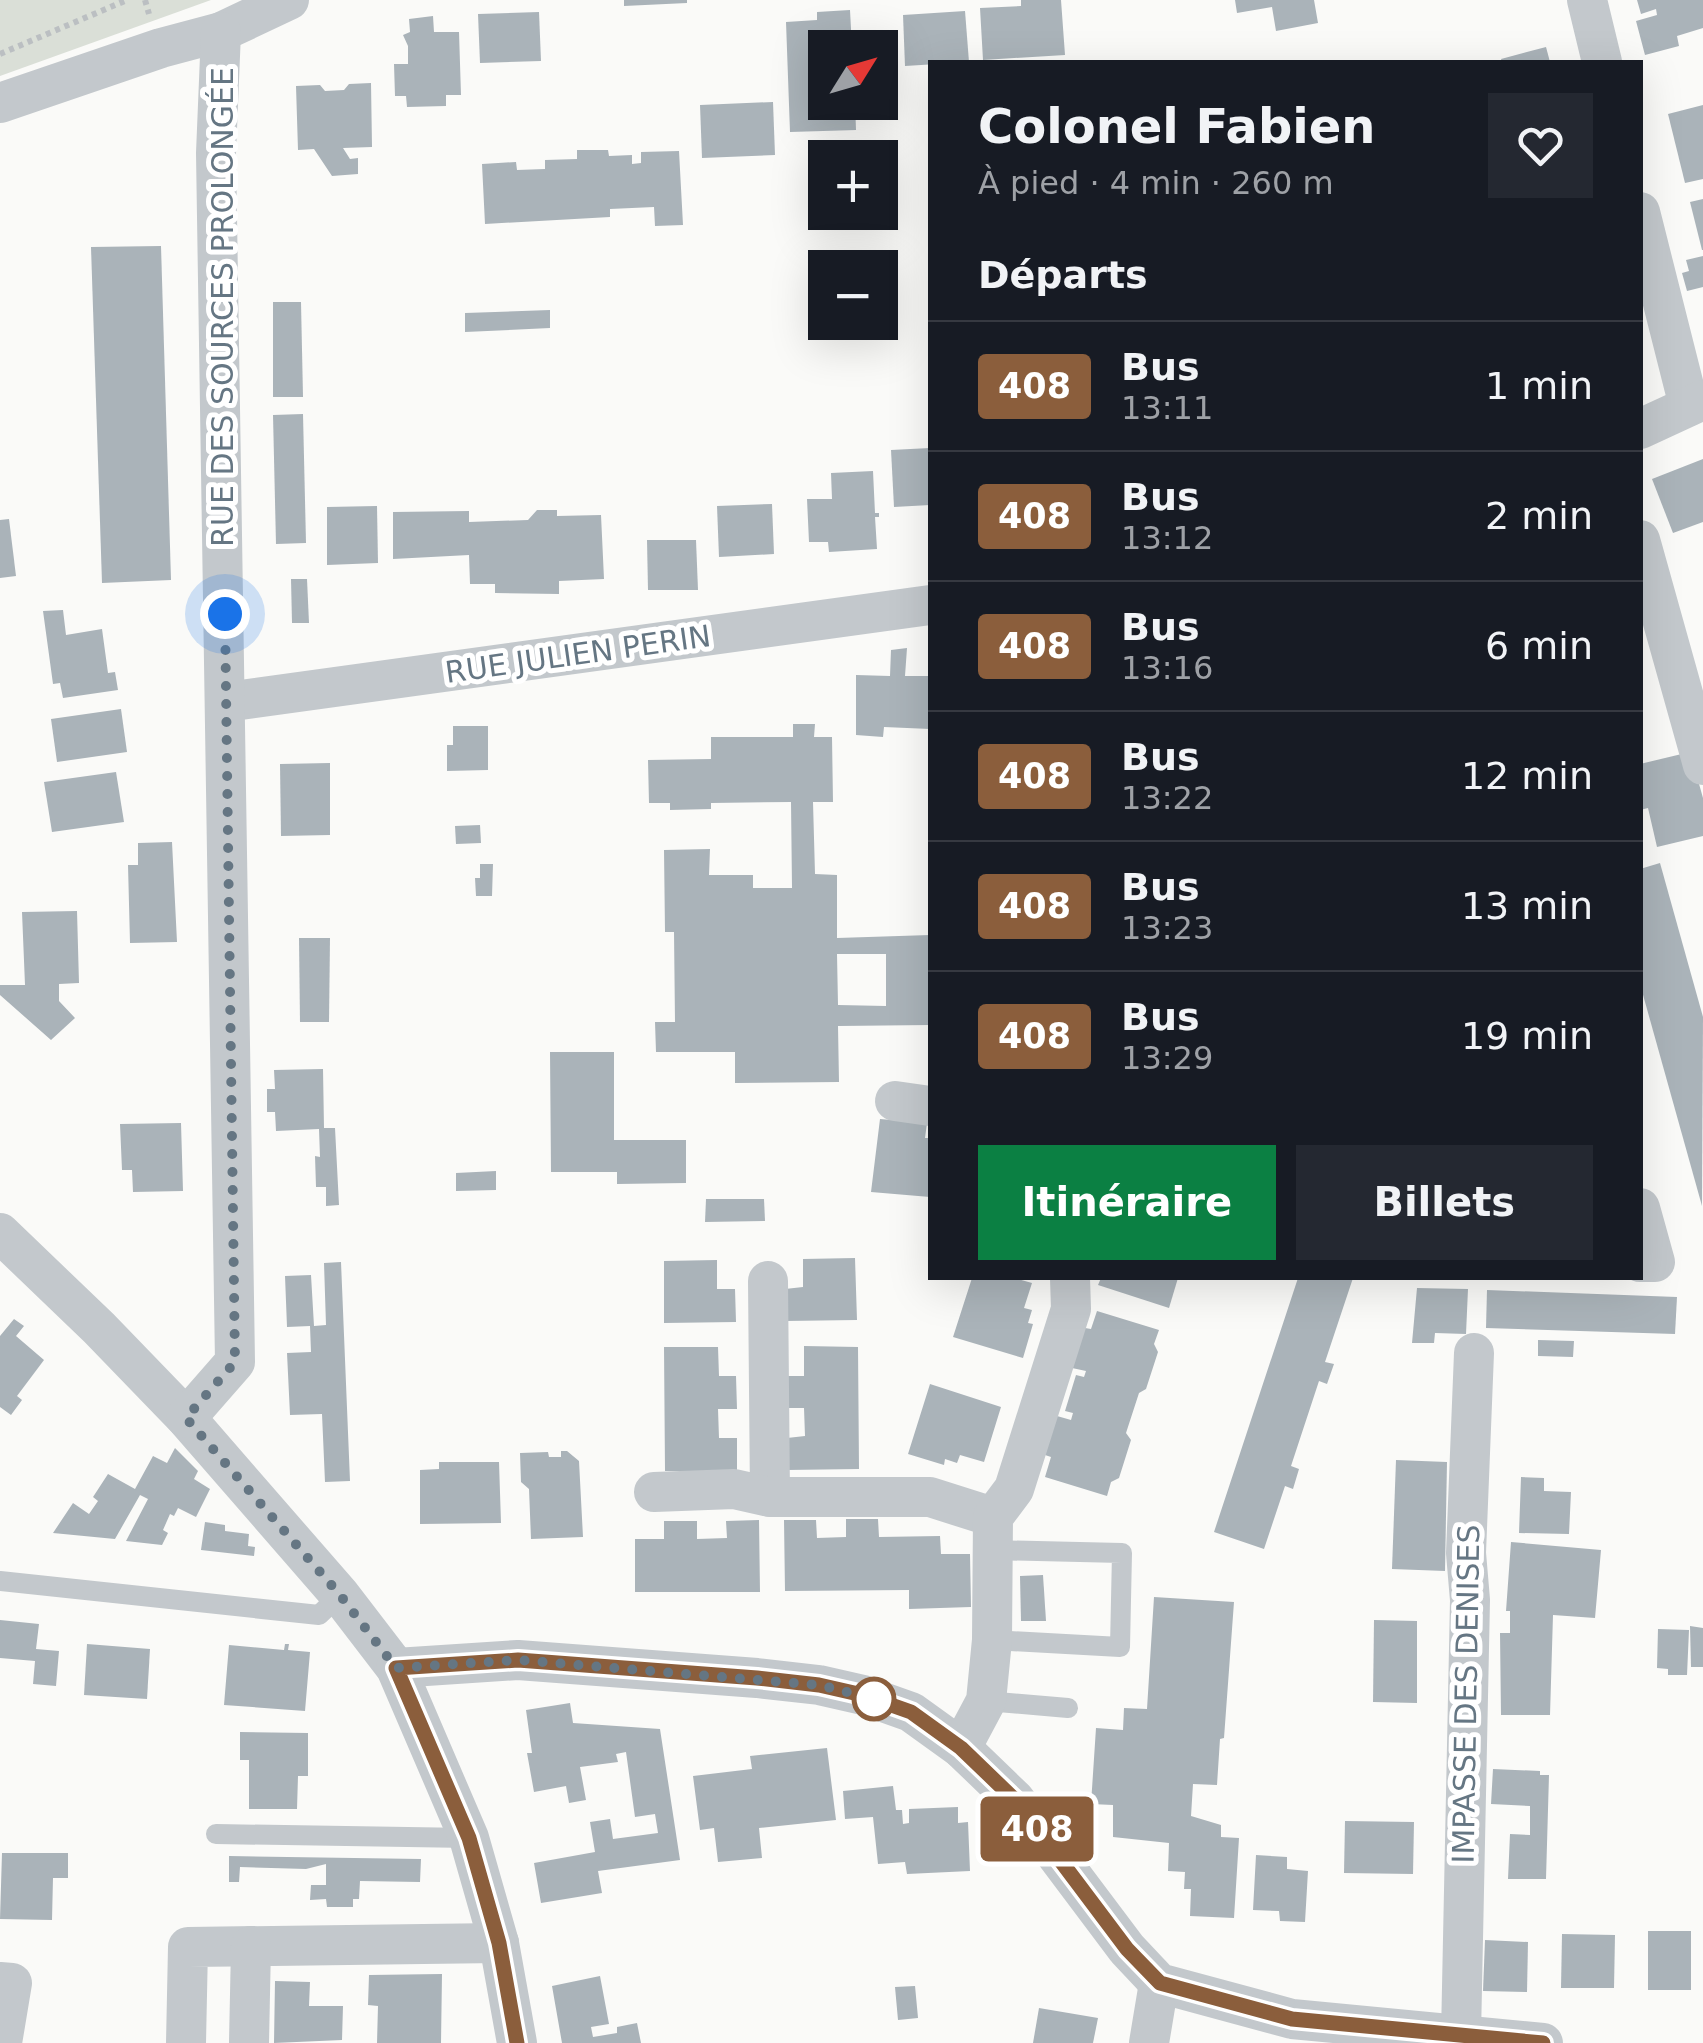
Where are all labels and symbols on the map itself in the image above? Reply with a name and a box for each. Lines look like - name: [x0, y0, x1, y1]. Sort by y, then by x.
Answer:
- north arrow: [808, 30, 898, 120]
- street label: RUE DES SOURCES PROLONGÉE: [205, 67, 240, 547]
- your location: [200, 589, 250, 639]
- street label: RUE JULIEN PERIN: [443, 618, 713, 690]
- street label: IMPASSE DES DENISES: [1446, 1524, 1486, 1864]
- unlabelled marker: [853, 1678, 895, 1720]
- line badge: 408: [980, 1796, 1094, 1862]

